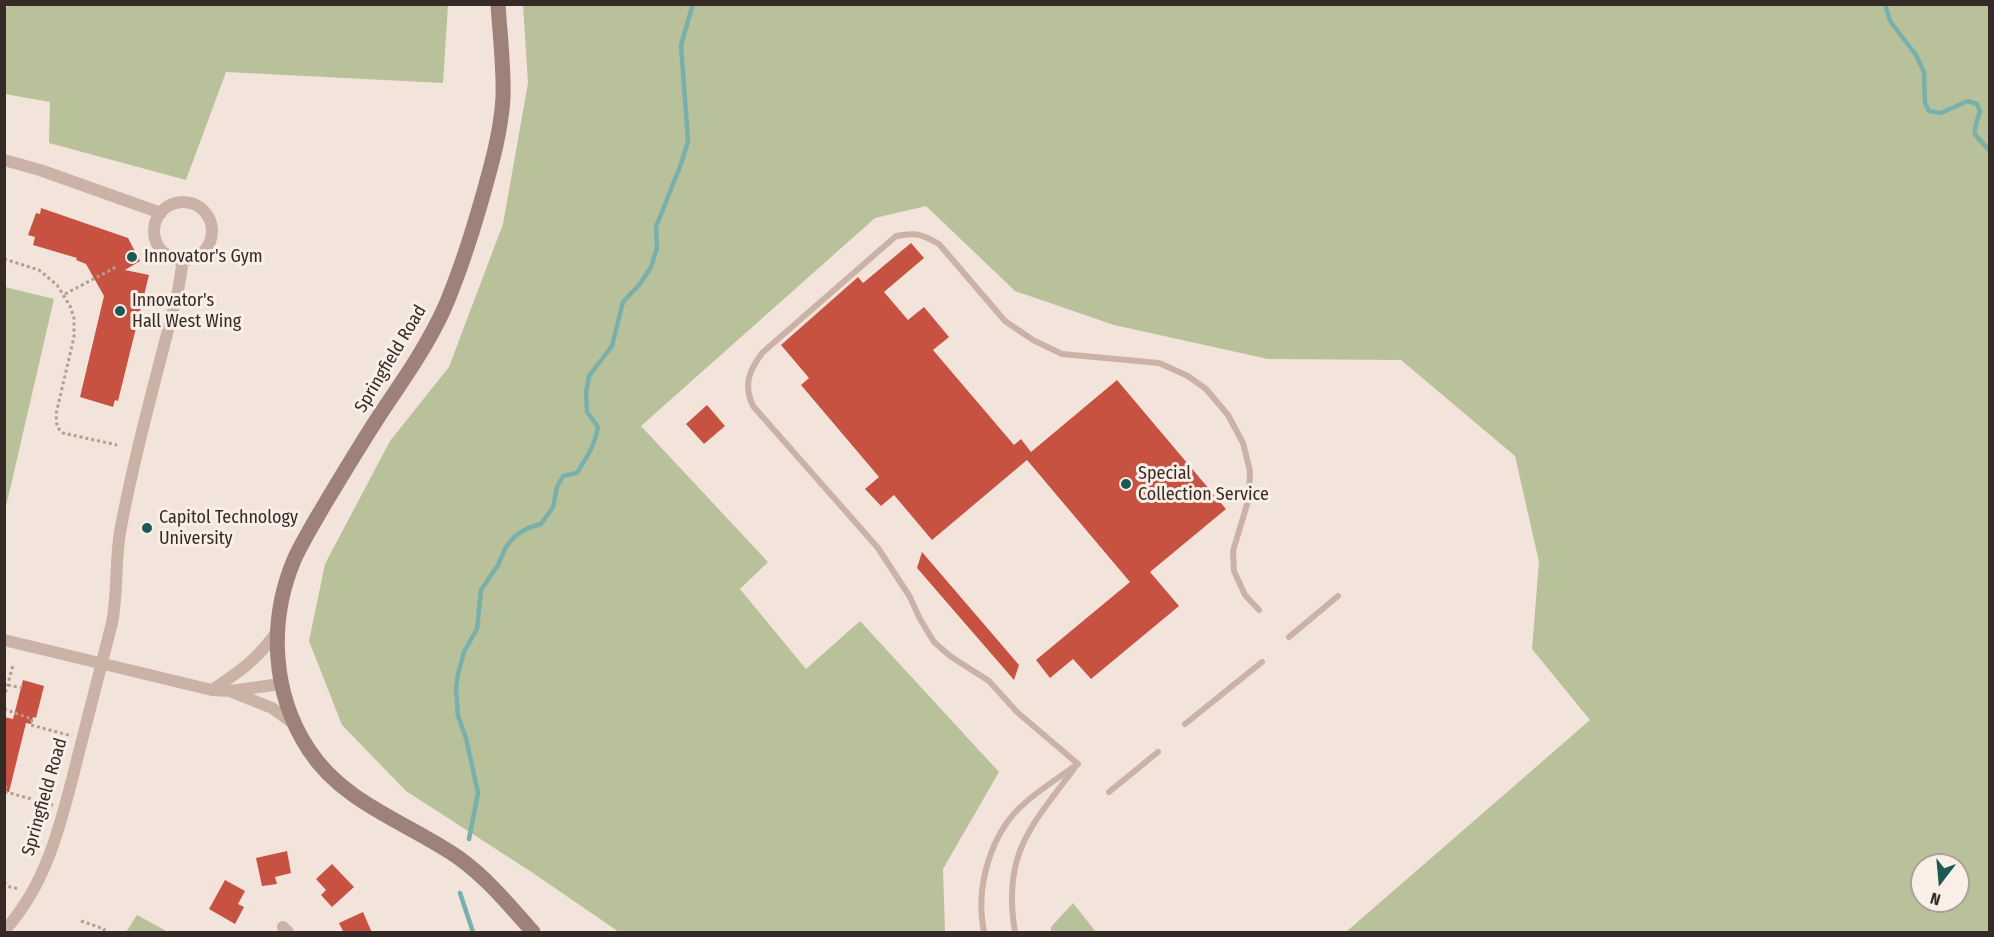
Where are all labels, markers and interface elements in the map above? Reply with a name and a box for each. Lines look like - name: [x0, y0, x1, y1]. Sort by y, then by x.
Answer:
- place label: Innovator's Gym: [144, 246, 263, 268]
- marker: Innovator's Gym: [125, 250, 139, 264]
- place label: Innovator's Hall West Wing: [132, 290, 241, 332]
- street label: Springfield Road: [350, 301, 432, 417]
- marker: Innovator's Hall West Wing: [113, 304, 127, 318]
- place label: Special Collection Service: [1138, 463, 1269, 506]
- marker: Special Collection Service: [1119, 477, 1133, 491]
- place label: Capitol Technology University: [159, 507, 298, 550]
- marker: Capitol Technology University: [140, 521, 154, 535]
- street label: Springfield Road: [18, 736, 72, 858]
- north arrow: [1910, 853, 1970, 913]
- text: N: [1928, 888, 1943, 909]

